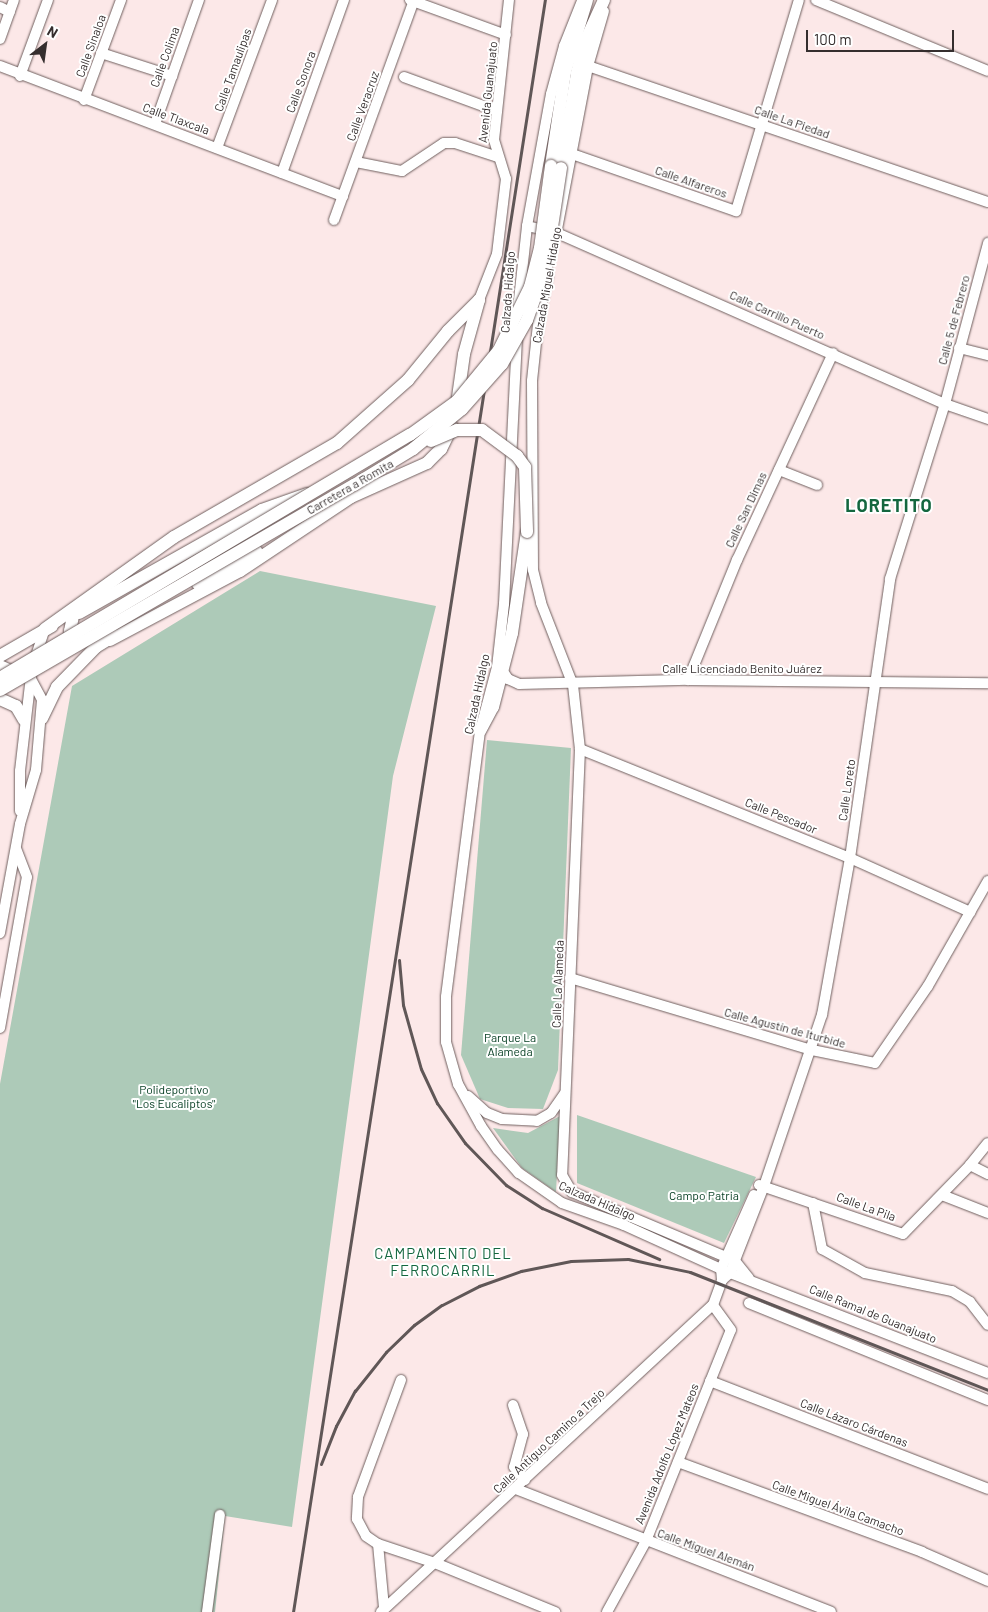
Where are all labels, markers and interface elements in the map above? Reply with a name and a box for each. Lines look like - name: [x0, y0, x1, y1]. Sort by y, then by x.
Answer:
- street label: Calle Sinaloa: [73, 13, 109, 79]
- north arrow: [20, 20, 70, 70]
- scale bar: [808, 20, 956, 52]
- text: N: [44, 22, 61, 41]
- street label: Calle Colima: [147, 25, 183, 89]
- street label: Calle Tamaulipas: [211, 27, 255, 113]
- text: 100 m: [814, 30, 852, 48]
- street label: Avenida Guanajuato: [476, 40, 500, 144]
- street label: Calle Sonora: [283, 49, 319, 115]
- street label: Calle Veracruz: [344, 69, 382, 143]
- street label: Calle Tlaxcala: [141, 100, 211, 138]
- street label: Calle La Piedad: [752, 102, 832, 142]
- street label: Calle Alfareros: [653, 163, 729, 201]
- street label: Calzada Miguel Hidalgo: [530, 226, 564, 344]
- street label: Calzada Hidalgo: [498, 251, 518, 333]
- street label: Calle 5 de Febrero: [935, 274, 973, 366]
- street label: Calle Carrillo Puerto: [727, 288, 827, 342]
- street label: Carretera a Romita: [304, 456, 396, 518]
- street label: Calle San Dimas: [722, 470, 770, 550]
- district label: LORETITO: [844, 494, 934, 516]
- street label: Calzada Hidalgo: [461, 652, 493, 736]
- street label: Calle Licenciado Benito Juárez: [662, 662, 822, 676]
- street label: Calle Loreto: [836, 758, 858, 822]
- street label: Calle Pescador: [743, 795, 819, 837]
- street label: Calle La Alameda: [549, 940, 567, 1028]
- street label: Calle Agustín de Iturbide: [723, 1005, 847, 1051]
- park label: Parque La Alameda: [484, 1031, 536, 1059]
- park label: Polideportivo "Los Eucaliptos": [133, 1083, 215, 1111]
- street label: Calzada Hidalgo: [556, 1178, 638, 1224]
- park label: Campo Patria: [669, 1189, 739, 1203]
- street label: Calle La Pila: [834, 1190, 898, 1224]
- district label: CAMPAMENTO DEL FERROCARRIL: [372, 1244, 514, 1279]
- street label: Calle Ramal de Guanajuato: [807, 1282, 939, 1346]
- street label: Avenida Adolfo López Mateos: [632, 1382, 702, 1526]
- street label: Calle Antiguo Camino a Trejo: [490, 1386, 608, 1496]
- street label: Calle Lázaro Cárdenas: [798, 1396, 910, 1450]
- street label: Calle Miguel Ávila Camacho: [770, 1477, 906, 1539]
- street label: Calle Miguel Alemán: [655, 1526, 757, 1574]

